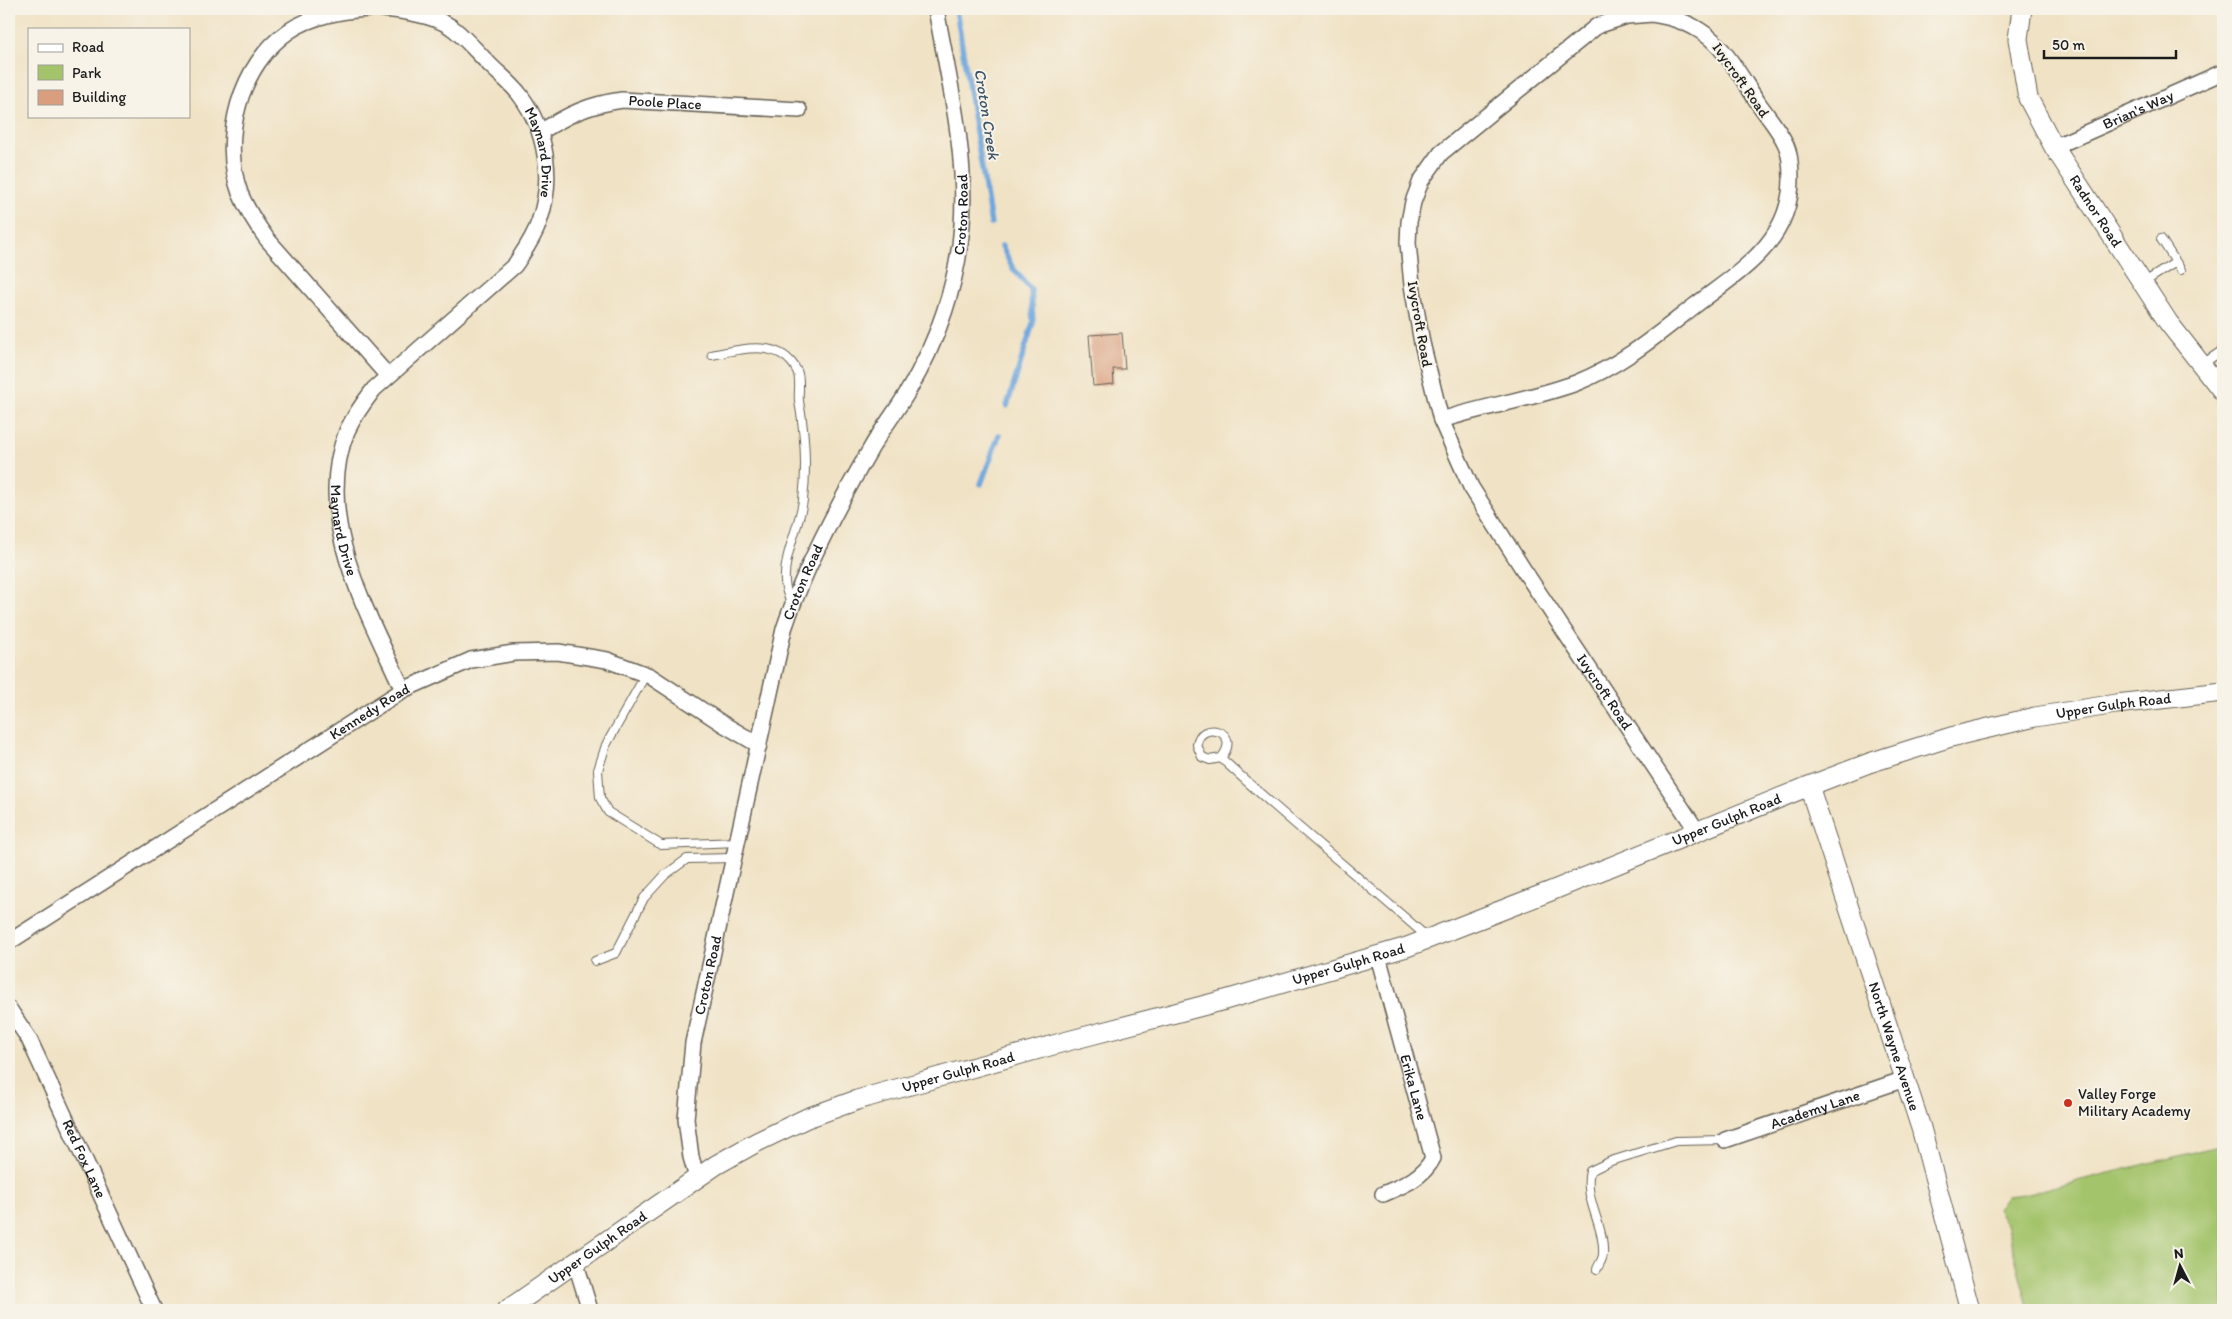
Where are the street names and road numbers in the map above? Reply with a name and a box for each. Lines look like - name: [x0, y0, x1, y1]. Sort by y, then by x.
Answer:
- street label: Ivycroft Road: [1709, 39, 1774, 122]
- street label: Brian's Way: [2100, 86, 2176, 133]
- street label: Poole Place: [628, 91, 702, 113]
- street label: Maynard Drive: [521, 104, 556, 199]
- street label: Radnor Road: [2066, 171, 2126, 251]
- street label: Croton Road: [950, 173, 972, 256]
- street label: Ivycroft Road: [1404, 279, 1437, 369]
- street label: Maynard Drive: [327, 484, 361, 578]
- street label: Croton Road: [779, 540, 827, 623]
- street label: Ivycroft Road: [1573, 650, 1637, 734]
- street label: Kennedy Road: [326, 679, 412, 744]
- street label: Upper Gulph Road: [2054, 689, 2173, 723]
- street label: Upper Gulph Road: [1669, 789, 1785, 850]
- street label: Croton Road: [690, 933, 726, 1017]
- street label: Upper Gulph Road: [1290, 939, 1408, 989]
- street label: North Wayne Avenue: [1865, 980, 1924, 1113]
- street label: Upper Gulph Road: [900, 1047, 1017, 1096]
- street label: Erika Lane: [1396, 1052, 1431, 1122]
- street label: Academy Lane: [1768, 1086, 1862, 1133]
- street label: Red Fox Lane: [58, 1117, 110, 1201]
- street label: Upper Gulph Road: [544, 1206, 651, 1288]

